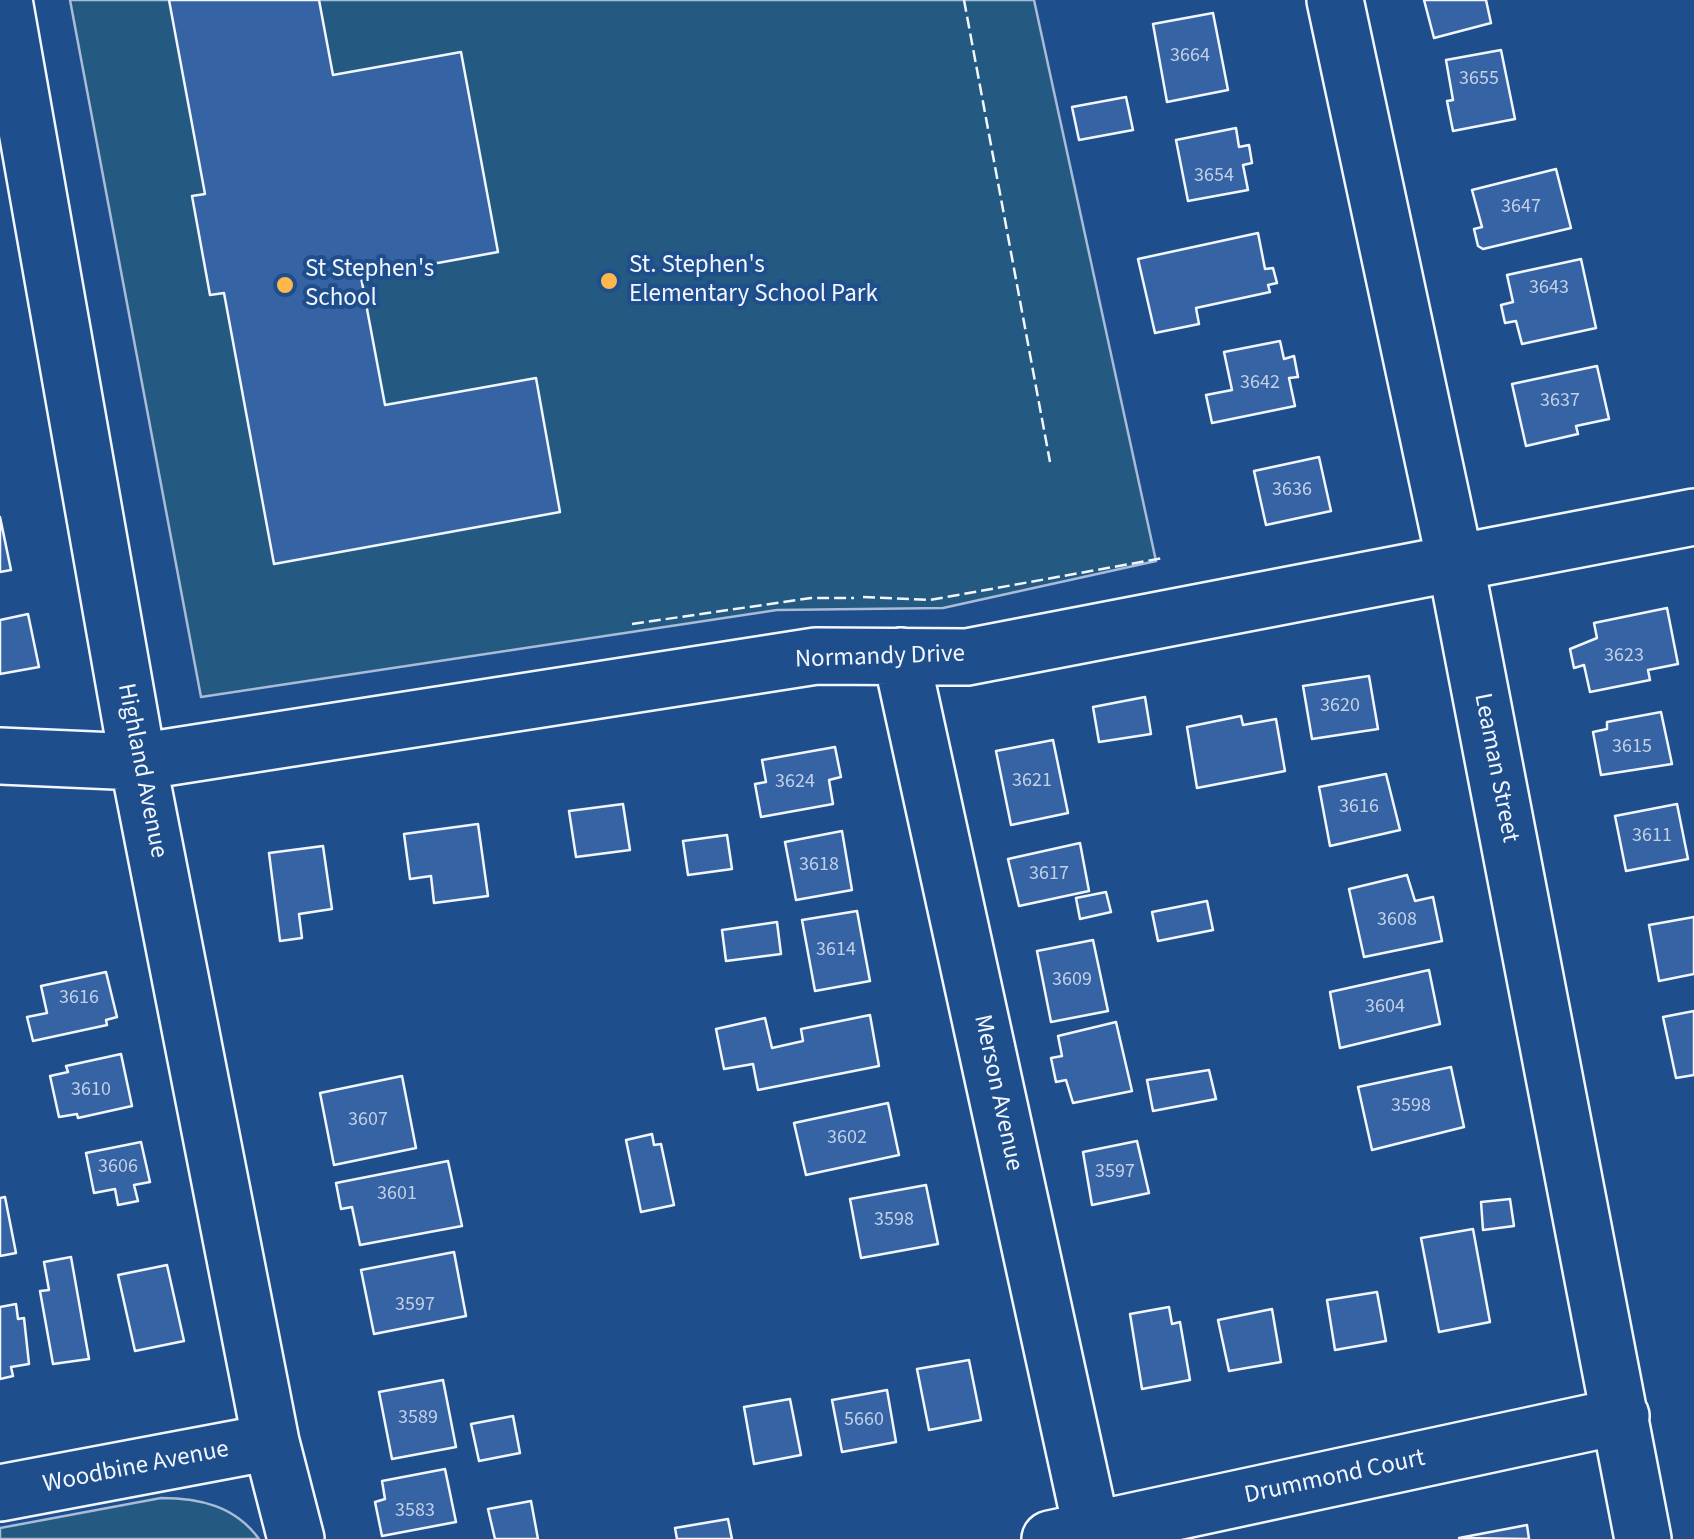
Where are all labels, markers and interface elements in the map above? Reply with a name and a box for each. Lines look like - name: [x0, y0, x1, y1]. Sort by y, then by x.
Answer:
- house number: 3664: [1170, 45, 1210, 69]
- house number: 3655: [1459, 68, 1499, 92]
- house number: 3654: [1194, 165, 1234, 189]
- house number: 3647: [1501, 196, 1541, 220]
- place label: St. Stephen's Elementary School Park: [629, 252, 878, 311]
- place label: St Stephen's School: [305, 256, 434, 315]
- marker: St. Stephen's Elementary School Park: [598, 270, 620, 292]
- marker: St Stephen's School: [274, 274, 296, 296]
- house number: 3643: [1529, 277, 1569, 301]
- house number: 3642: [1240, 372, 1280, 396]
- house number: 3637: [1540, 390, 1580, 414]
- house number: 3636: [1272, 479, 1312, 503]
- street label: Normandy Drive: [794, 640, 966, 676]
- house number: 3623: [1604, 645, 1644, 669]
- street label: Highland Avenue: [109, 681, 173, 861]
- street label: Leaman Street: [1466, 691, 1524, 845]
- house number: 3620: [1320, 695, 1360, 719]
- house number: 3615: [1612, 736, 1652, 760]
- house number: 3621: [1012, 770, 1052, 794]
- house number: 3624: [775, 771, 815, 795]
- house number: 3616: [1339, 796, 1379, 820]
- house number: 3611: [1632, 825, 1672, 849]
- house number: 3618: [799, 854, 839, 878]
- house number: 3617: [1029, 863, 1069, 887]
- house number: 3608: [1377, 909, 1417, 933]
- house number: 3614: [816, 939, 856, 963]
- house number: 3609: [1052, 969, 1092, 993]
- house number: 3616: [59, 987, 99, 1011]
- house number: 3604: [1365, 996, 1405, 1020]
- street label: Merson Avenue: [966, 1012, 1028, 1174]
- house number: 3610: [71, 1079, 111, 1103]
- house number: 3598: [1391, 1095, 1431, 1119]
- house number: 3607: [348, 1109, 388, 1133]
- house number: 3602: [827, 1127, 867, 1151]
- house number: 3606: [98, 1156, 138, 1180]
- house number: 3597: [1095, 1161, 1135, 1185]
- house number: 3601: [377, 1183, 417, 1207]
- house number: 3598: [874, 1209, 914, 1233]
- house number: 3597: [395, 1294, 435, 1318]
- house number: 3589: [398, 1407, 438, 1431]
- house number: 5660: [844, 1409, 884, 1433]
- street label: Woodbine Avenue: [41, 1435, 231, 1501]
- street label: Drummond Court: [1242, 1444, 1428, 1512]
- house number: 3583: [395, 1500, 435, 1524]

